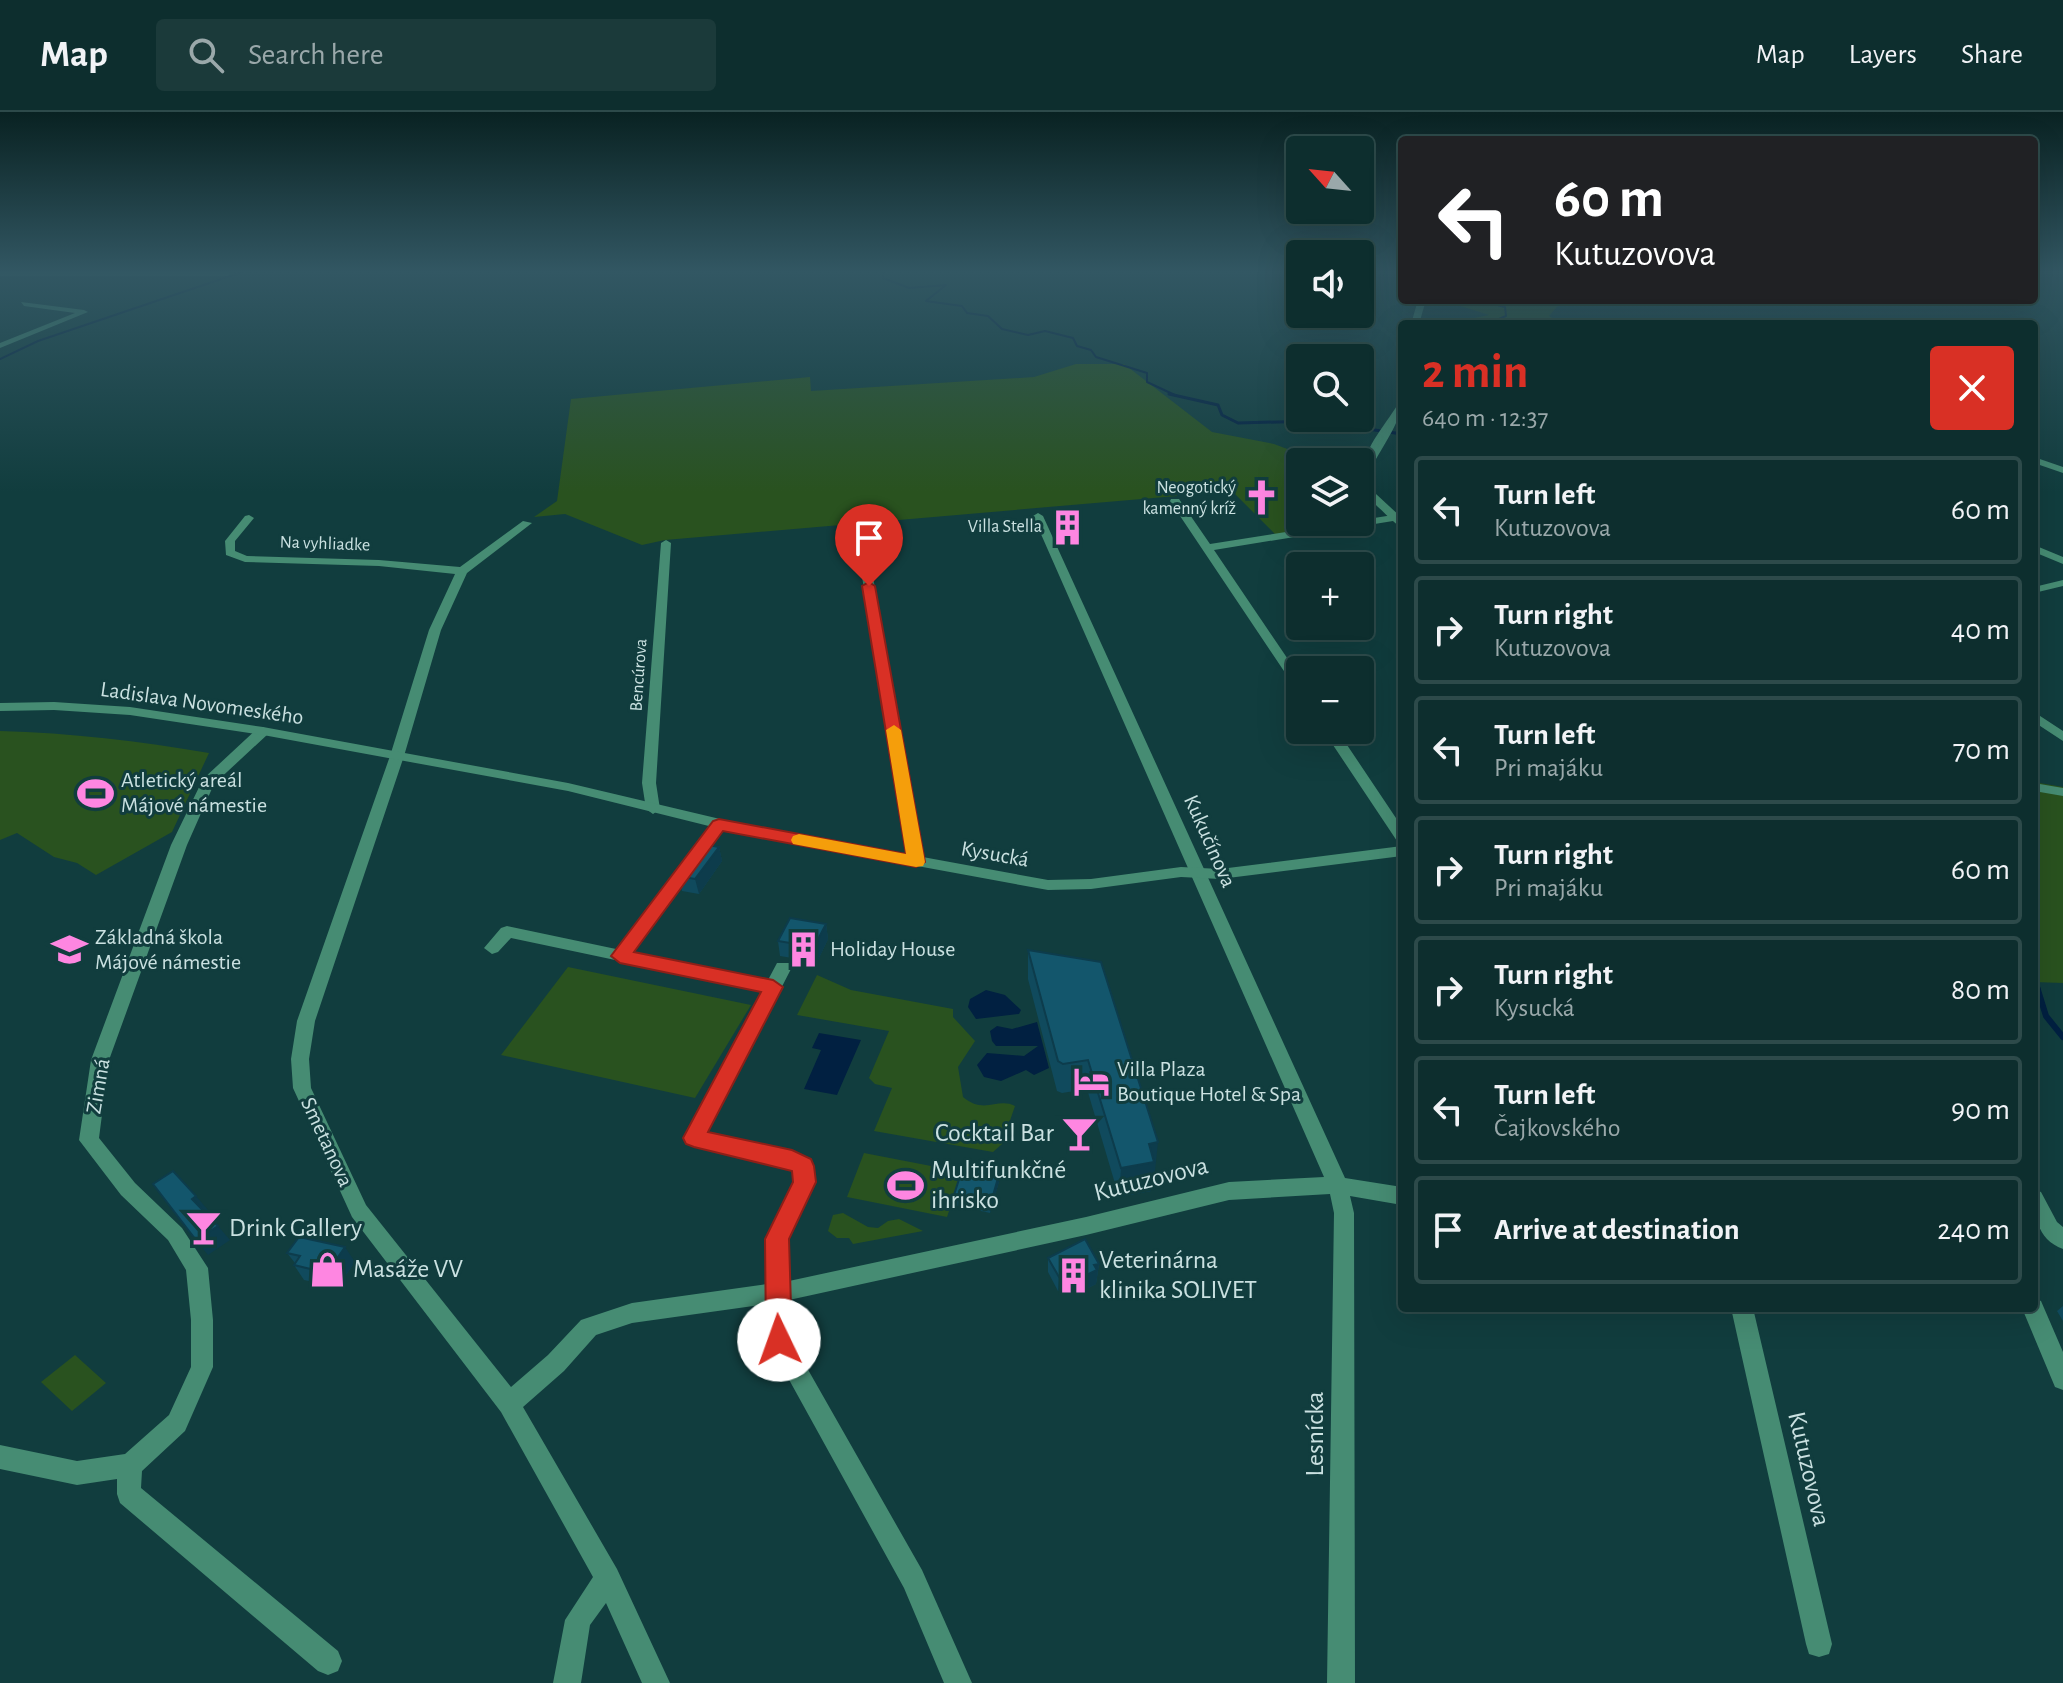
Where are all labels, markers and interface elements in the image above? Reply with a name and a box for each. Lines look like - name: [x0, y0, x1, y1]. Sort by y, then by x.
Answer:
- search box: [156, 19, 716, 91]
- icon: search: [184, 33, 228, 77]
- text: Map: [40, 36, 108, 74]
- text: Search here: [248, 40, 384, 70]
- text: Map: [1756, 41, 1805, 69]
- text: Layers: [1849, 41, 1917, 69]
- text: Share: [1961, 41, 2023, 69]
- north arrow: [1286, 136, 1374, 224]
- map controls: [1286, 136, 1374, 744]
- icon: left: [1422, 168, 1526, 272]
- text: 60 m: [1554, 171, 1664, 227]
- text: Kutuzovova: [1554, 236, 1716, 272]
- button: sound: [1286, 240, 1374, 328]
- button: search: [1286, 344, 1374, 432]
- button: close: [1930, 346, 2014, 430]
- text: 2 min: [1422, 349, 1529, 397]
- text: 640 m · 12:37: [1422, 405, 1548, 431]
- button: layers: [1286, 448, 1374, 536]
- place label: Neogotický kamenný kríž: [1142, 479, 1236, 518]
- church icon: Neogotický kamenný kríž: [1243, 479, 1281, 517]
- text: Turn left: [1494, 480, 1595, 510]
- icon: left: [1426, 488, 1470, 532]
- text: 60 m: [1951, 495, 2010, 525]
- pin: [835, 504, 903, 586]
- building icon: Villa Stella: [1049, 508, 1087, 546]
- text: Kutuzovova: [1494, 515, 1611, 541]
- icon: arrive: [847, 516, 891, 560]
- place label: Villa Stella: [968, 518, 1042, 536]
- street label: Na vyhliadke: [279, 533, 371, 555]
- button: +: [1286, 552, 1374, 640]
- text: Turn right: [1494, 600, 1613, 630]
- icon: right: [1426, 608, 1470, 652]
- text: 40 m: [1951, 615, 2010, 645]
- text: Kutuzovova: [1494, 635, 1611, 661]
- street label: Bencúrova: [627, 638, 651, 712]
- button: −: [1286, 656, 1374, 744]
- street label: Ladislava Novomeského: [99, 678, 305, 728]
- text: Turn left: [1494, 720, 1595, 750]
- icon: left: [1426, 728, 1470, 772]
- text: 70 m: [1953, 735, 2010, 765]
- text: Pri majáku: [1494, 755, 1603, 781]
- place label: Atletický areál Májové námestie: [121, 769, 267, 816]
- sports icon: Atletický areál Májové námestie: [76, 774, 114, 812]
- street label: Kukučínova: [1180, 791, 1240, 891]
- street label: Kysucká: [959, 837, 1031, 871]
- text: Turn right: [1494, 840, 1613, 870]
- icon: right: [1426, 848, 1470, 892]
- text: 60 m: [1951, 855, 2010, 885]
- text: Pri majáku: [1494, 875, 1603, 901]
- place label: Základná škola Májové námestie: [95, 926, 241, 973]
- building icon: Holiday House: [785, 930, 823, 968]
- school or university icon: Základná škola Májové námestie: [50, 931, 88, 969]
- place label: Holiday House: [830, 938, 955, 960]
- text: Turn right: [1494, 960, 1613, 990]
- icon: right: [1426, 968, 1470, 1012]
- text: 80 m: [1951, 975, 2010, 1005]
- text: Kysucká: [1494, 995, 1575, 1021]
- street label: Zimná: [82, 1057, 114, 1115]
- place label: Villa Plaza Boutique Hotel & Spa: [1117, 1058, 1301, 1105]
- hotel icon: Villa Plaza Boutique Hotel & Spa: [1072, 1063, 1110, 1101]
- text: Turn left: [1494, 1080, 1595, 1110]
- icon: left: [1426, 1088, 1470, 1132]
- street label: Smetanova: [297, 1094, 357, 1190]
- text: 90 m: [1951, 1095, 2010, 1125]
- bar icon: Cocktail Bar: [1061, 1114, 1099, 1152]
- text: Čajkovského: [1494, 1115, 1621, 1141]
- place label: Cocktail Bar: [935, 1120, 1055, 1146]
- street label: Kutuzovova: [1091, 1152, 1211, 1206]
- place label: Multifunkčné ihrisko: [931, 1157, 1066, 1213]
- sports icon: Multifunkčné ihrisko: [886, 1166, 924, 1204]
- icon: arrive: [1426, 1208, 1470, 1252]
- bar icon: Drink Gallery: [184, 1209, 222, 1247]
- place label: Drink Gallery: [229, 1215, 362, 1241]
- text: Arrive at destination: [1494, 1215, 1740, 1245]
- text: 240 m: [1937, 1215, 2010, 1245]
- place label: Veterinárna klinika SOLIVET: [1099, 1247, 1257, 1303]
- shop icon: Masáže VV: [308, 1250, 346, 1288]
- place label: Masáže VV: [353, 1256, 463, 1282]
- building icon: Veterinárna klinika SOLIVET: [1054, 1256, 1092, 1294]
- position arrow: [737, 1298, 821, 1382]
- street label: Lesnícka: [1302, 1391, 1328, 1477]
- street label: Kutuzovova: [1783, 1409, 1835, 1529]

